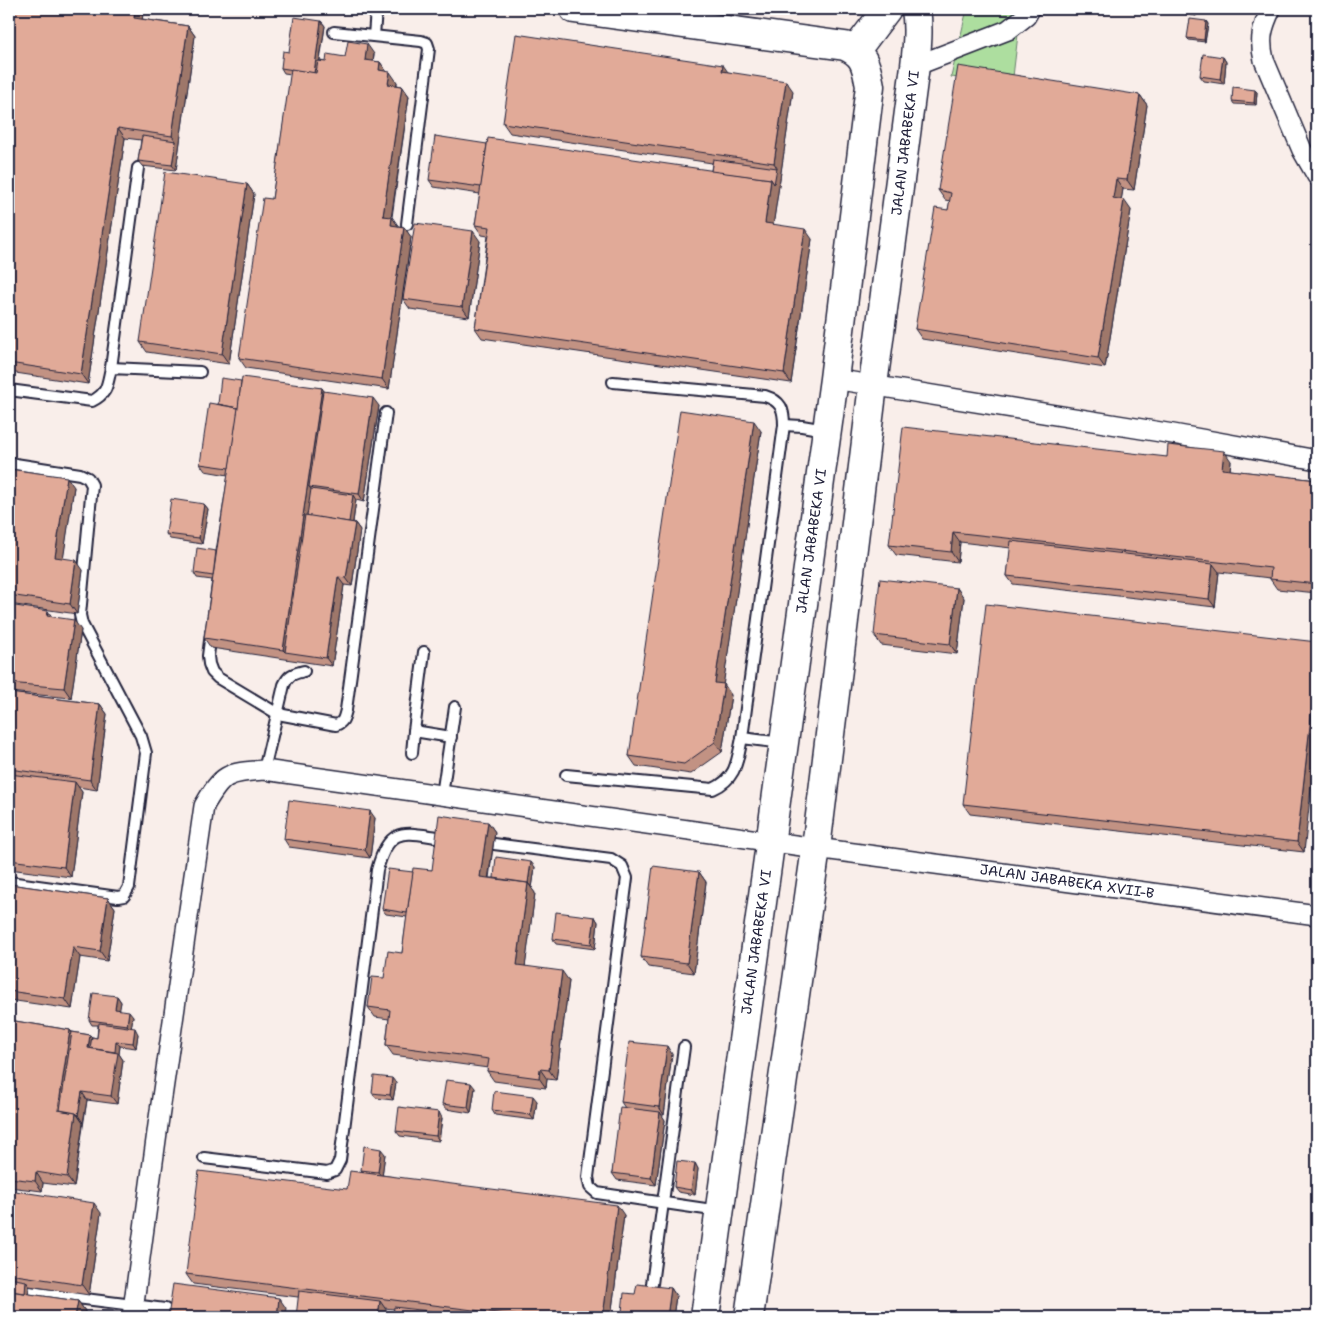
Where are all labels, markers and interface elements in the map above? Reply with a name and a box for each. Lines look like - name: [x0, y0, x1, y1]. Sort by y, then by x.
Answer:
- street label: JALAN JABABEKA VI: [887, 69, 923, 217]
- street label: JALAN JABABEKA VI: [792, 467, 830, 615]
- street label: JALAN JABABEKA XVII-B: [979, 860, 1155, 902]
- street label: JALAN JABABEKA VI: [737, 868, 775, 1016]

